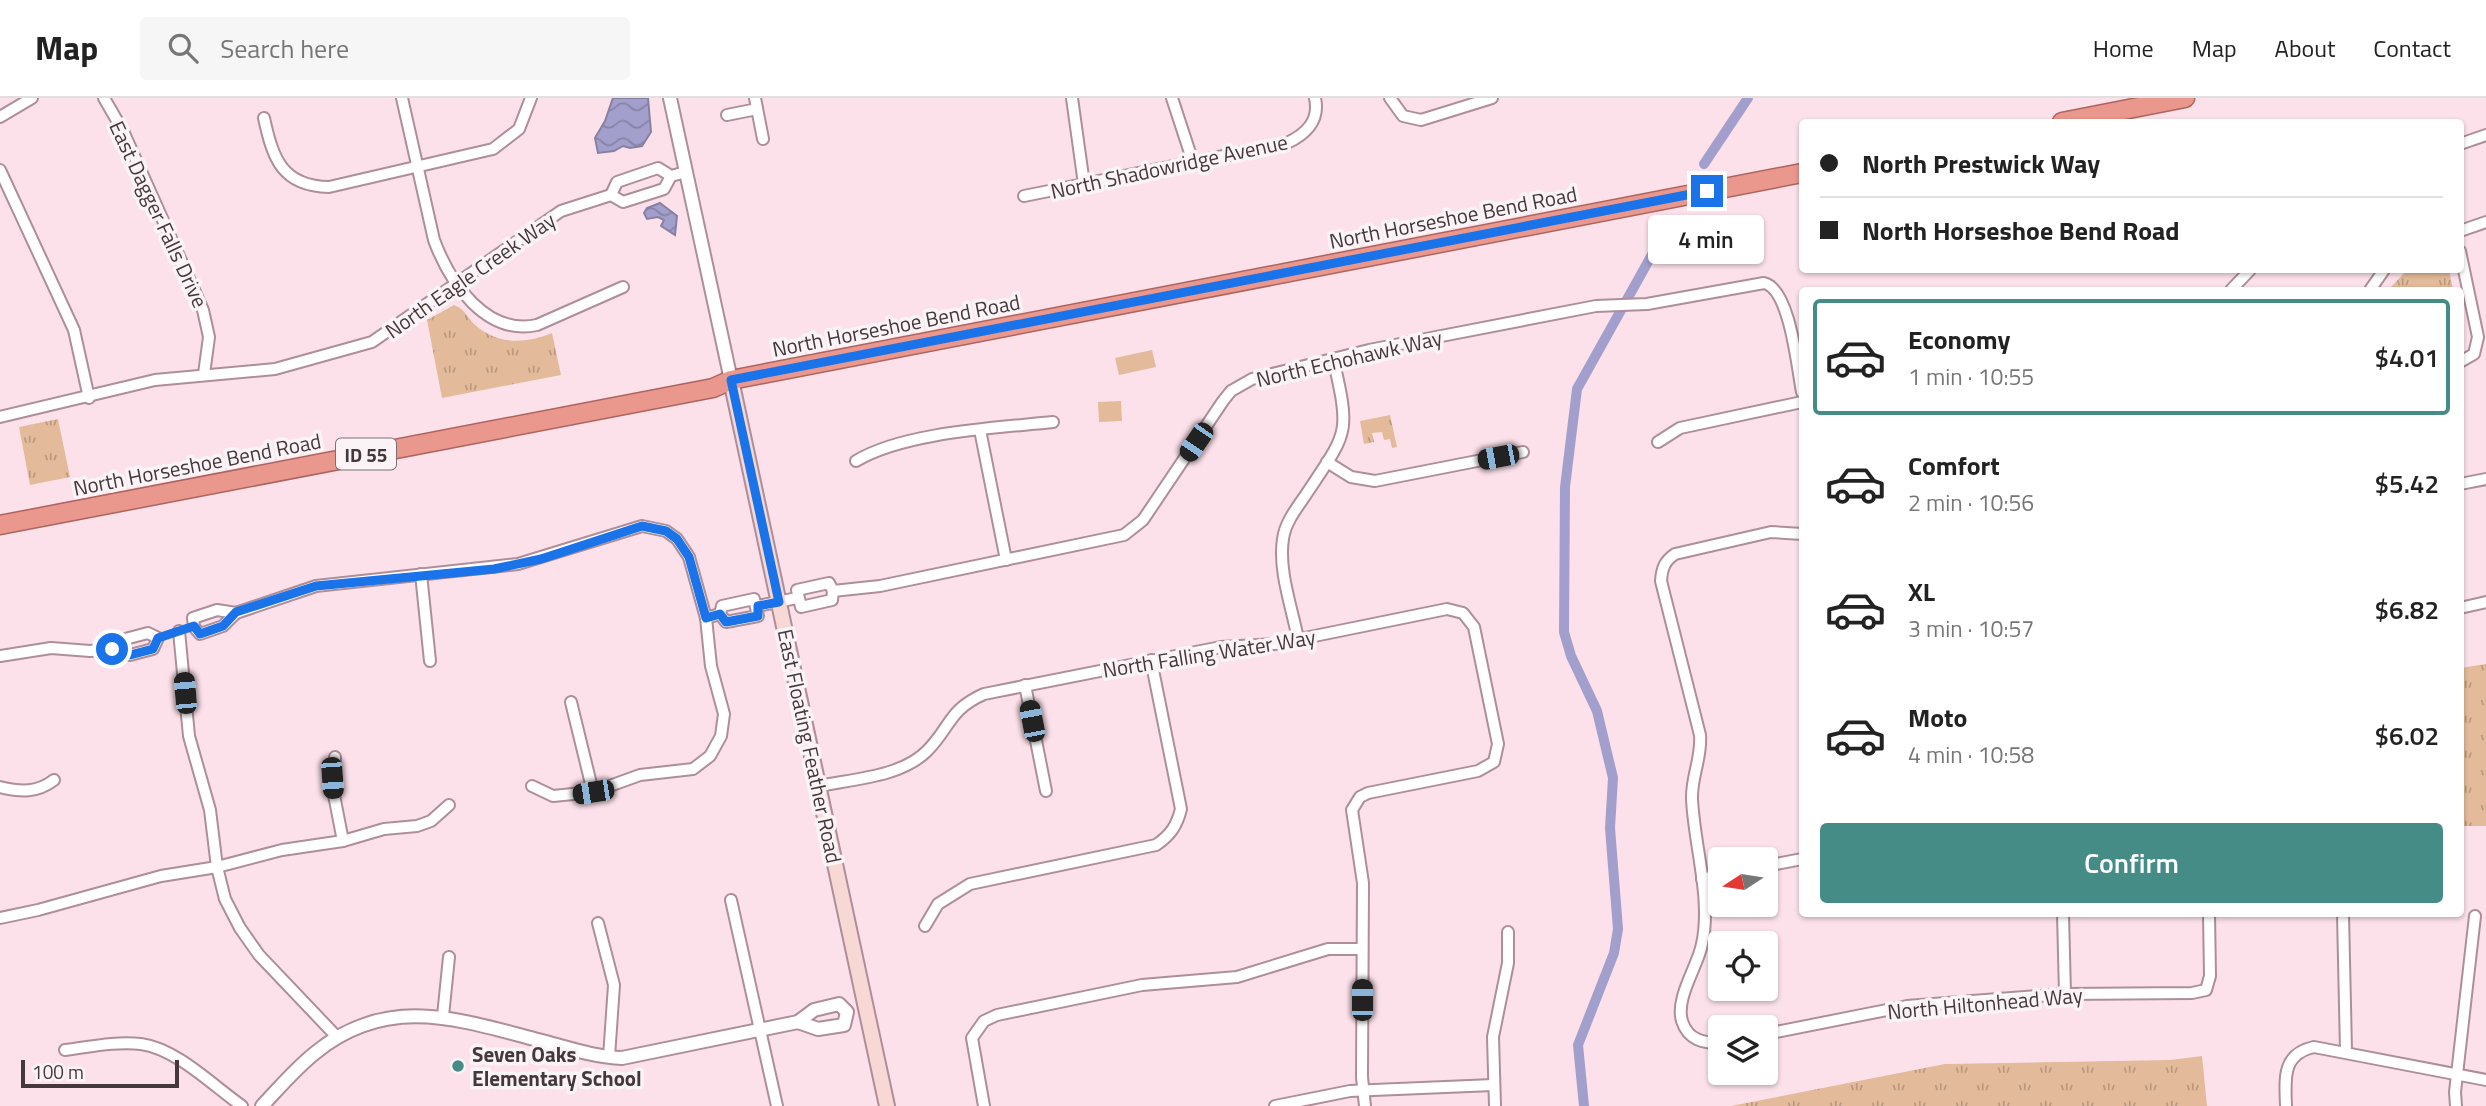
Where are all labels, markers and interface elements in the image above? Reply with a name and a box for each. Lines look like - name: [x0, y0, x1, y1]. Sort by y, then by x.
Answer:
- search box: [140, 17, 630, 80]
- text: Map: [35, 23, 98, 73]
- icon: search: [164, 29, 202, 67]
- text: Search here: [220, 29, 349, 68]
- text: Home: [2093, 30, 2154, 66]
- text: Map: [2192, 30, 2237, 66]
- text: About: [2275, 30, 2335, 66]
- text: Contact: [2373, 30, 2451, 66]
- street label: East Dagger Falls Drive: [102, 115, 216, 313]
- street label: North Shadowridge Avenue: [1047, 125, 1291, 207]
- text: North Prestwick Way: [1862, 144, 2100, 183]
- route end: [1691, 175, 1723, 207]
- street label: North Horseshoe Bend Road: [1326, 177, 1580, 257]
- street label: North Eagle Creek Way: [378, 204, 562, 346]
- text: North Horseshoe Bend Road: [1862, 211, 2180, 250]
- callout: 4 min: [1649, 216, 1765, 264]
- text: 4 min: [1678, 222, 1734, 257]
- street label: North Horseshoe Bend Road: [769, 285, 1023, 365]
- text: Economy: [1908, 320, 2010, 359]
- street label: North Echohawk Way: [1253, 321, 1445, 395]
- icon: car: [1824, 326, 1887, 389]
- text: $4.01: [2375, 338, 2439, 377]
- text: 1 min · 10:55: [1908, 359, 2034, 394]
- car: [1176, 419, 1217, 465]
- street label: North Horseshoe Bend Road: [70, 424, 324, 504]
- road number: ID 55: [336, 438, 396, 470]
- car: [1476, 443, 1521, 471]
- text: Comfort: [1908, 446, 2000, 485]
- icon: car: [1824, 452, 1887, 515]
- text: $5.42: [2375, 464, 2439, 503]
- text: 2 min · 10:56: [1908, 485, 2034, 520]
- text: XL: [1908, 572, 1935, 611]
- icon: car: [1824, 578, 1887, 641]
- text: $6.82: [2375, 590, 2439, 629]
- text: 3 min · 10:57: [1908, 611, 2034, 646]
- street label: North Falling Water Way: [1100, 620, 1318, 686]
- street label: East Floating Feather Road: [770, 626, 850, 866]
- route start: [96, 633, 128, 665]
- car: [173, 671, 198, 715]
- car: [1018, 698, 1047, 744]
- text: Moto: [1908, 698, 1967, 737]
- icon: car: [1824, 704, 1887, 767]
- text: $6.02: [2375, 716, 2439, 755]
- text: 4 min · 10:58: [1908, 737, 2034, 772]
- car: [321, 756, 344, 800]
- car: [571, 778, 616, 806]
- button: Confirm: [1820, 823, 2443, 903]
- north arrow: [1708, 847, 1778, 917]
- map controls: [1708, 847, 1778, 1085]
- button: locate: [1708, 931, 1778, 1001]
- car: [1352, 979, 1373, 1021]
- street label: North Hiltonhead Way: [1886, 979, 2084, 1027]
- button: layers: [1708, 1015, 1778, 1085]
- place label: Seven Oaks Elementary School: [472, 1038, 642, 1094]
- scale bar: [21, 1057, 178, 1089]
- text: 100 m: [32, 1057, 84, 1086]
- marker: Seven Oaks Elementary School: [450, 1058, 466, 1074]

